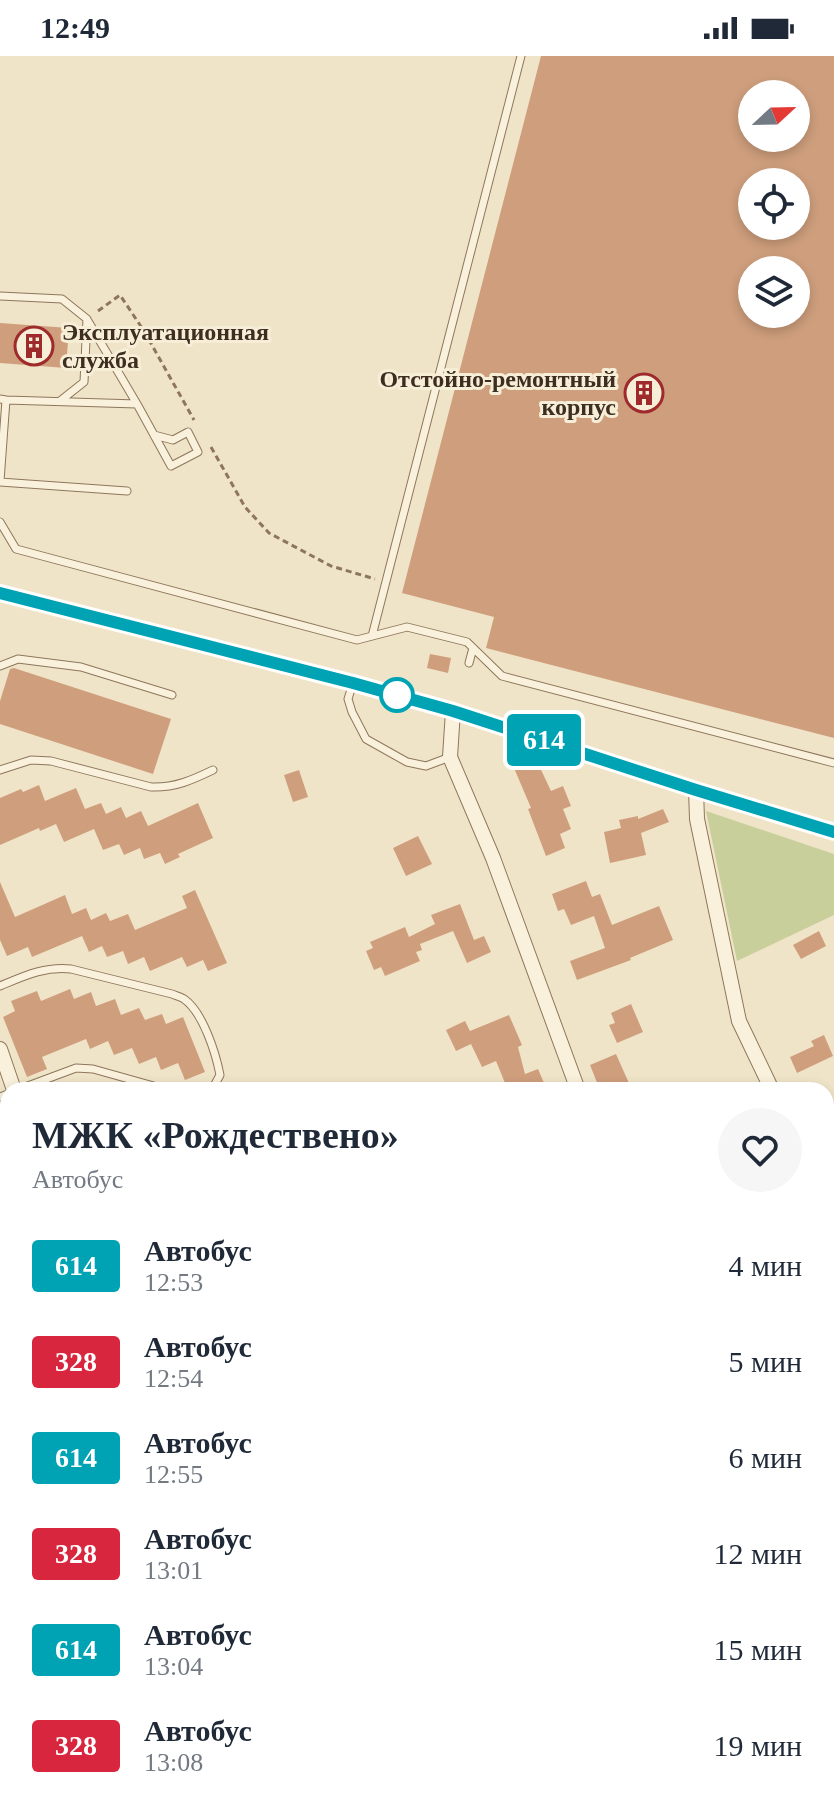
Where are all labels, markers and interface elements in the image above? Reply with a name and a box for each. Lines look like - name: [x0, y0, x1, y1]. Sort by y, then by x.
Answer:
- text: 12:49: [40, 11, 110, 44]
- north arrow: [738, 80, 810, 152]
- map controls: [738, 80, 810, 328]
- button: locate: [738, 168, 810, 240]
- button: layers: [738, 256, 810, 328]
- place label: Эксплуатационная служба: [62, 319, 269, 373]
- building icon: Эксплуатационная служба: [13, 325, 55, 367]
- place label: Отстойно-ремонтный корпус: [379, 366, 616, 420]
- building icon: Отстойно-ремонтный корпус: [623, 372, 665, 414]
- unlabelled marker: [380, 678, 414, 712]
- line badge: 614: [498, 714, 590, 766]
- text: 614: [523, 724, 565, 755]
- button: heart: [718, 1108, 802, 1192]
- text: МЖК «Рождествено»: [32, 1114, 399, 1156]
- text: Автобус: [32, 1165, 123, 1194]
- text: Автобус: [144, 1234, 252, 1267]
- text: 4 мин: [728, 1249, 802, 1282]
- text: 614: [55, 1250, 97, 1281]
- text: 12:53: [144, 1268, 203, 1297]
- text: Автобус: [144, 1330, 252, 1363]
- text: 5 мин: [728, 1345, 802, 1378]
- text: 328: [55, 1346, 97, 1377]
- text: 12:54: [144, 1364, 203, 1393]
- text: Автобус: [144, 1426, 252, 1459]
- text: 6 мин: [728, 1441, 802, 1474]
- text: 614: [55, 1442, 97, 1473]
- text: 12:55: [144, 1460, 203, 1489]
- text: Автобус: [144, 1522, 252, 1555]
- text: 12 мин: [713, 1537, 802, 1570]
- text: 328: [55, 1538, 97, 1569]
- text: 13:01: [144, 1556, 203, 1585]
- text: Автобус: [144, 1618, 252, 1651]
- text: 15 мин: [713, 1633, 802, 1666]
- text: 614: [55, 1634, 97, 1665]
- text: 13:04: [144, 1652, 203, 1681]
- text: Автобус: [144, 1714, 252, 1747]
- text: 19 мин: [713, 1729, 802, 1762]
- text: 328: [55, 1730, 97, 1761]
- text: 13:08: [144, 1748, 203, 1777]

